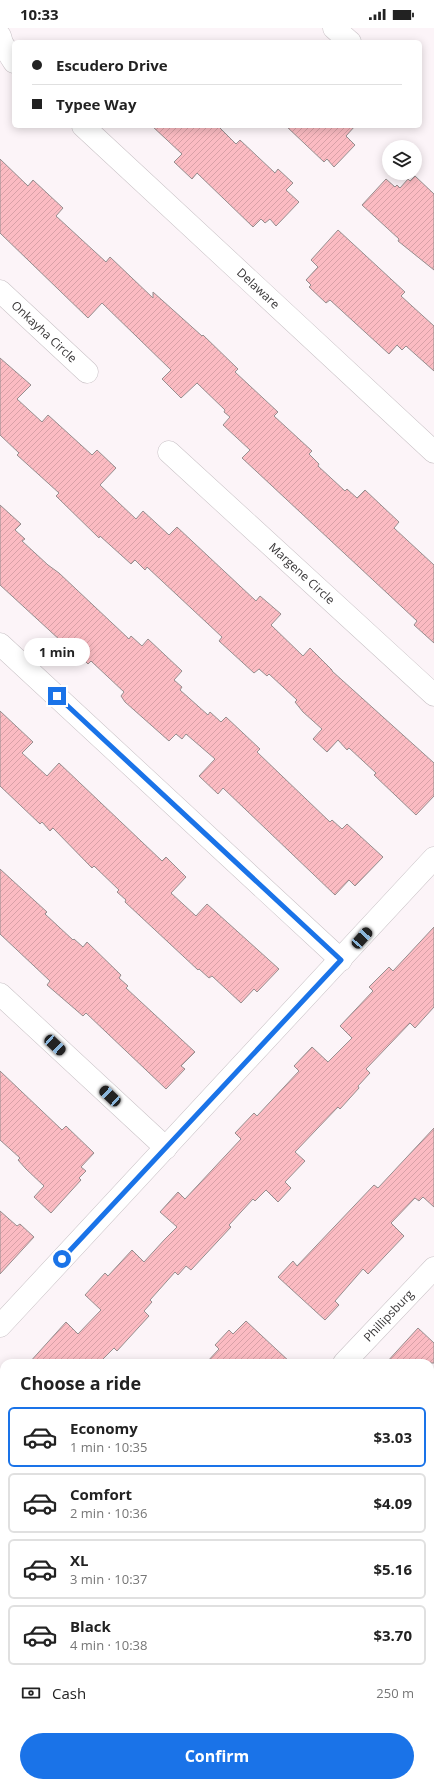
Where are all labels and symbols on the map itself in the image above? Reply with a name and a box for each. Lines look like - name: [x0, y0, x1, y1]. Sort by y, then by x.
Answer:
- street label: Delaware: [233, 264, 284, 313]
- street label: Onkayha Circle: [8, 297, 81, 366]
- street label: Margene Circle: [265, 539, 339, 608]
- callout: 1 min: [24, 638, 90, 666]
- route end: [48, 687, 66, 705]
- car: [350, 925, 374, 951]
- car: [42, 1032, 68, 1058]
- car: [97, 1083, 123, 1109]
- route start: [53, 1250, 71, 1268]
- street label: Phillipsburg: [360, 1285, 418, 1345]

